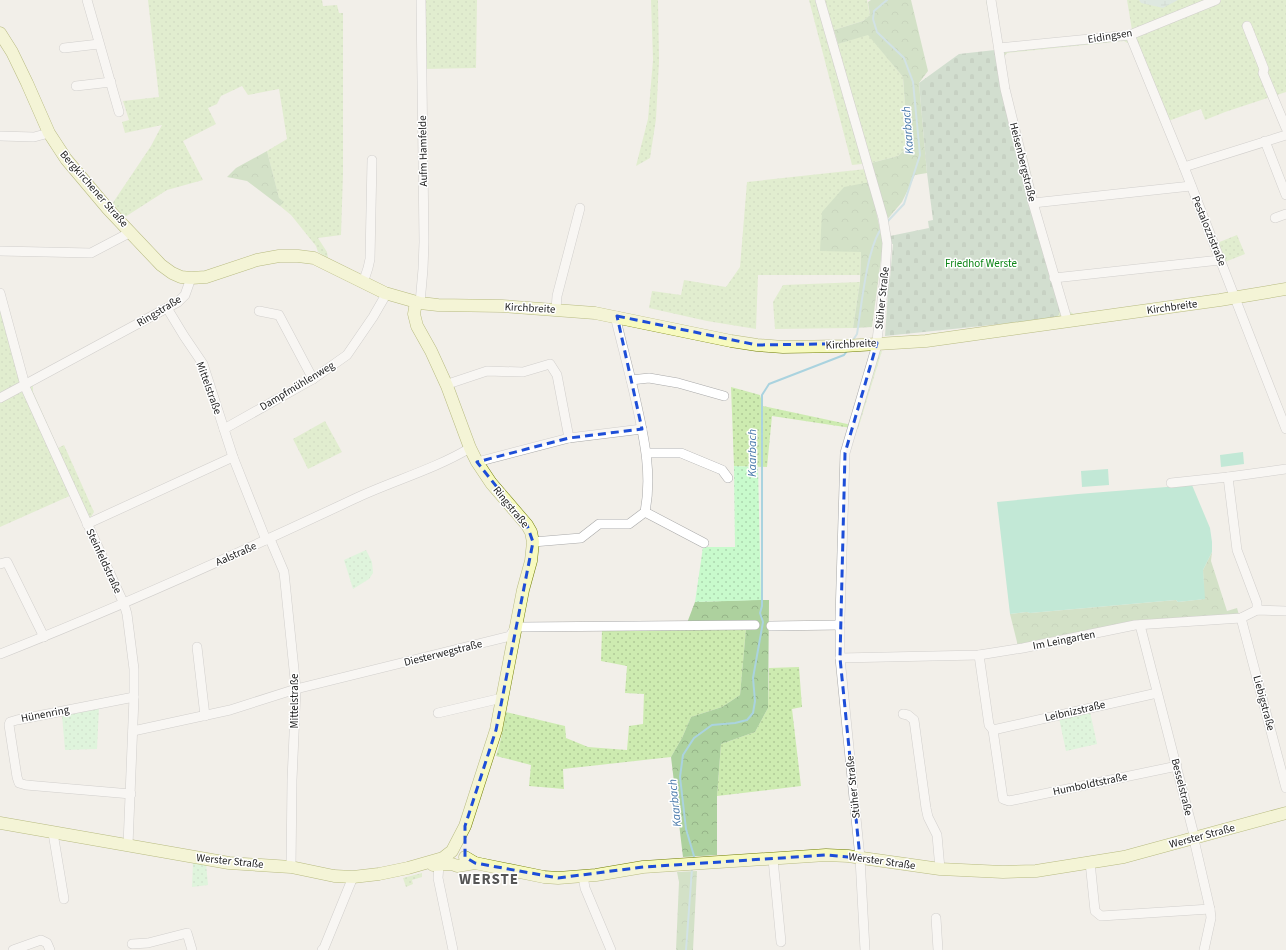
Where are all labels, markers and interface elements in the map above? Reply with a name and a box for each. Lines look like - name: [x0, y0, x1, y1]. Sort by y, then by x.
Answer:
- street label: Eidingsen: [1087, 25, 1133, 47]
- water label: Kaarbach: [898, 106, 918, 154]
- street label: Aufm Hamfelde: [415, 115, 431, 187]
- street label: Heisenbergstraße: [1006, 121, 1040, 204]
- street label: Bergkirchener Straße: [56, 147, 132, 231]
- street label: Pestalozzistraße: [1188, 194, 1230, 269]
- park label: Friedhof Werste: [945, 256, 1017, 271]
- street label: Stüher Straße: [871, 265, 893, 330]
- street label: Ringstraße: [134, 292, 185, 330]
- street label: Kirchbreite: [1146, 296, 1199, 318]
- street label: Kirchbreite: [504, 299, 556, 317]
- street label: Kirchbreite: [825, 335, 877, 353]
- street label: Dampfmühlenweg: [257, 357, 338, 414]
- street label: Mittelstraße: [193, 360, 226, 417]
- water label: Kaarbach: [744, 429, 761, 477]
- street label: Ringstraße: [490, 483, 533, 531]
- street label: Steinfeldstraße: [82, 526, 126, 596]
- street label: Aalstraße: [213, 538, 259, 570]
- street label: Im Leingarten: [1031, 627, 1097, 653]
- street label: Diesterwegstraße: [402, 636, 484, 670]
- street label: Mittelstraße: [287, 673, 302, 729]
- street label: Liebigstraße: [1249, 674, 1279, 733]
- street label: Leibnizstraße: [1043, 697, 1107, 725]
- street label: Hünenring: [20, 702, 71, 726]
- street label: Stüher Straße: [842, 754, 864, 819]
- street label: Besselstraße: [1168, 757, 1196, 818]
- street label: Humboldtstraße: [1051, 769, 1129, 799]
- water label: Kaarbach: [664, 778, 686, 828]
- street label: Werster Straße: [1167, 820, 1237, 852]
- street label: Werster Straße: [848, 849, 917, 873]
- street label: Werster Straße: [196, 850, 265, 872]
- district label: WERSTE: [459, 869, 519, 890]

